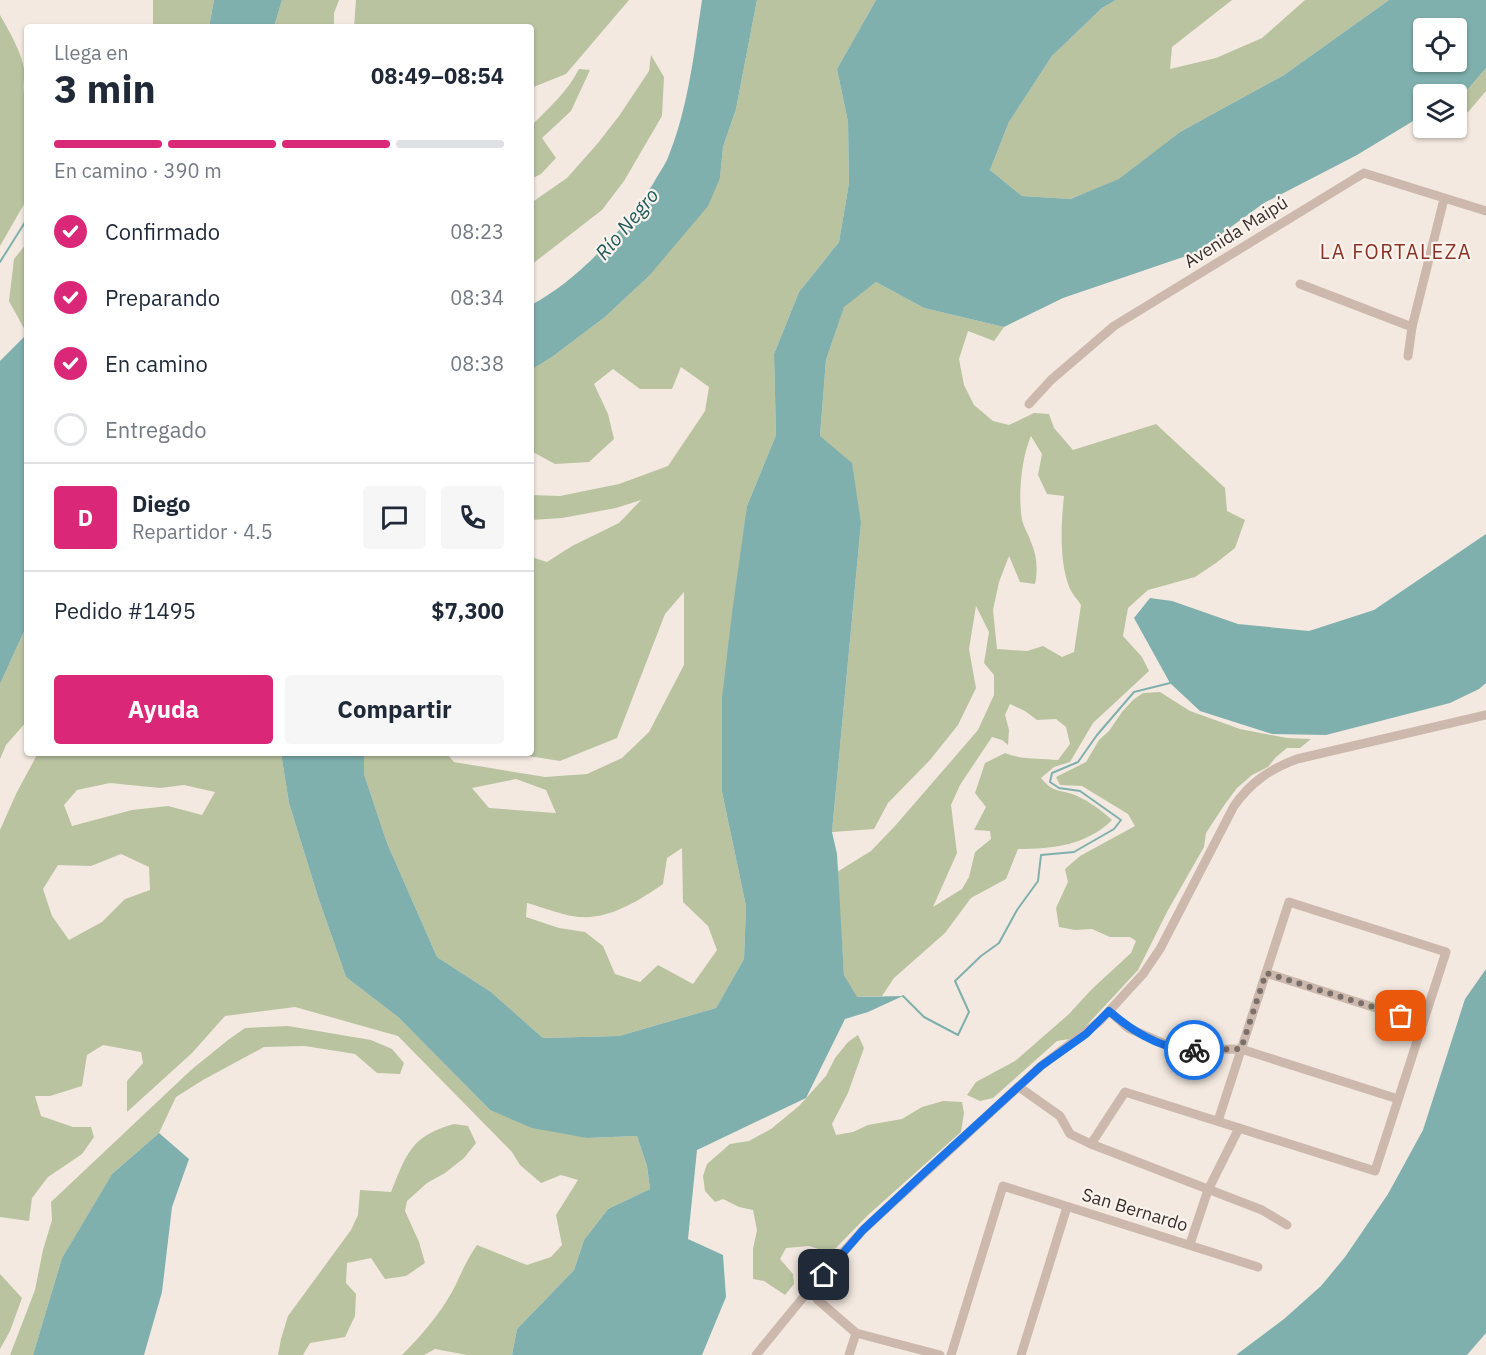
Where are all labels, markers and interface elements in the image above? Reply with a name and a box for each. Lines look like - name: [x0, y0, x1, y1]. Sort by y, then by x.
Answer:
- map controls: [1413, 18, 1467, 138]
- button: locate: [1413, 18, 1467, 72]
- text: Llega en: [54, 39, 129, 66]
- text: 08:49–08:54: [371, 61, 504, 90]
- text: 3 min: [54, 63, 156, 114]
- button: layers: [1413, 84, 1467, 138]
- text: En camino · 390 m: [54, 157, 222, 184]
- water label: Río Negro: [589, 182, 665, 265]
- street label: Avenida Maipú: [1180, 191, 1292, 273]
- icon: check: [54, 215, 87, 248]
- text: Confirmado: [105, 217, 220, 246]
- text: 08:23: [450, 218, 504, 245]
- district label: LA FORTALEZA: [1320, 238, 1472, 265]
- icon: check: [54, 281, 87, 314]
- text: Preparando: [105, 283, 220, 312]
- text: 08:34: [450, 284, 504, 311]
- icon: check: [54, 347, 87, 380]
- text: En camino: [105, 349, 208, 378]
- text: 08:38: [450, 350, 504, 377]
- text: Entregado: [105, 415, 206, 444]
- button: chat: [363, 486, 426, 549]
- button: phone: [441, 486, 504, 549]
- text: Diego: [132, 489, 190, 518]
- text: D: [78, 503, 93, 532]
- text: Repartidor · 4.5: [132, 518, 273, 545]
- text: Pedido #1495: [54, 596, 196, 625]
- text: $7,300: [431, 596, 504, 625]
- button: Ayuda: [54, 675, 273, 744]
- button: Compartir: [285, 675, 504, 744]
- pin: [1375, 990, 1426, 1041]
- icon: bag: [1384, 999, 1417, 1032]
- courier: [1164, 1020, 1224, 1080]
- icon: bike: [1178, 1034, 1211, 1067]
- street label: San Bernardo: [1079, 1182, 1191, 1237]
- pin: [798, 1249, 849, 1300]
- icon: home: [807, 1258, 840, 1291]

